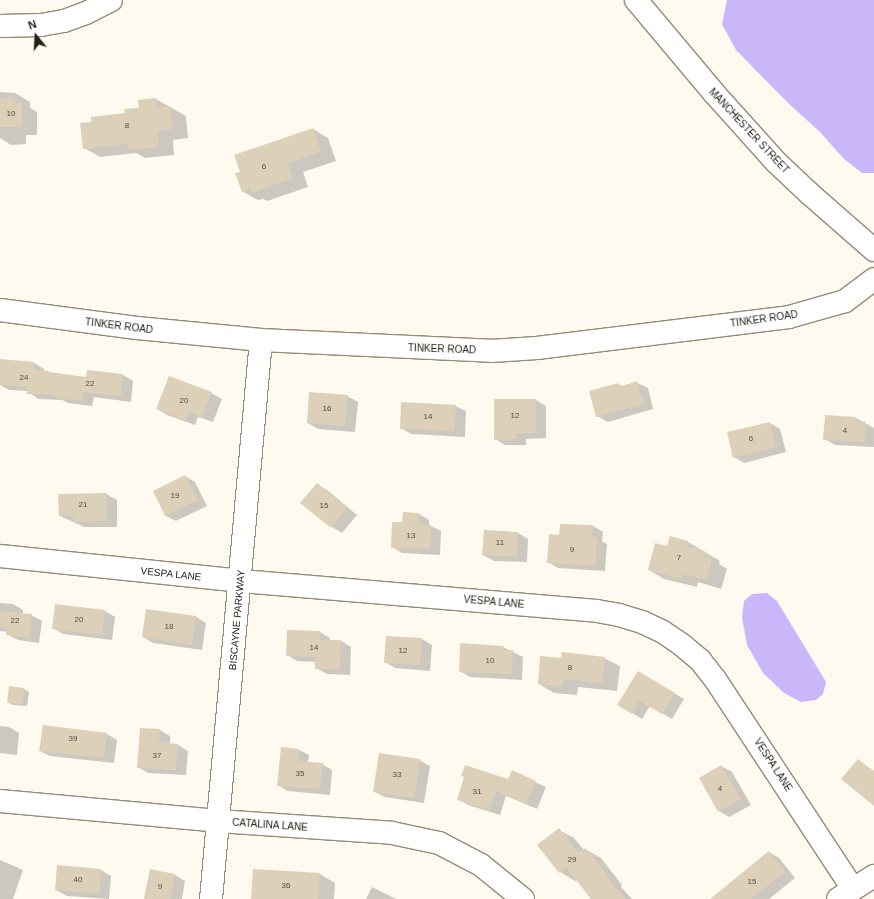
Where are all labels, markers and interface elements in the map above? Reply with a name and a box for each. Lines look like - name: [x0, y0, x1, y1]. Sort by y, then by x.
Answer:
- north arrow: [16, 16, 56, 56]
- text: N: [27, 18, 38, 32]
- street label: MANCHESTER STREET: [706, 86, 792, 176]
- house number: 10: [7, 109, 15, 119]
- house number: 8: [125, 121, 129, 131]
- house number: 6: [262, 162, 266, 172]
- street label: TINKER ROAD: [729, 308, 799, 330]
- street label: TINKER ROAD: [84, 316, 154, 336]
- street label: TINKER ROAD: [408, 342, 476, 356]
- house number: 24: [20, 373, 28, 383]
- house number: 22: [86, 379, 94, 389]
- house number: 20: [180, 396, 188, 406]
- house number: 16: [323, 404, 331, 414]
- house number: 12: [511, 411, 519, 421]
- house number: 14: [424, 412, 432, 422]
- house number: 4: [843, 426, 847, 436]
- house number: 6: [749, 434, 753, 444]
- house number: 19: [171, 491, 179, 501]
- house number: 21: [79, 500, 87, 510]
- house number: 15: [320, 501, 328, 511]
- house number: 13: [407, 531, 415, 541]
- house number: 11: [496, 538, 504, 548]
- house number: 9: [570, 545, 574, 555]
- house number: 7: [677, 553, 681, 563]
- street label: VESPA LANE: [140, 565, 202, 583]
- street label: BISCAYNE PARKWAY: [227, 569, 247, 671]
- street label: VESPA LANE: [463, 593, 525, 611]
- house number: 20: [75, 615, 83, 625]
- house number: 22: [11, 616, 19, 626]
- house number: 18: [165, 622, 173, 632]
- house number: 14: [310, 643, 318, 653]
- house number: 12: [399, 646, 407, 656]
- house number: 10: [486, 656, 494, 666]
- house number: 8: [568, 663, 572, 673]
- house number: 39: [69, 734, 77, 744]
- street label: VESPA LANE: [751, 736, 795, 794]
- house number: 37: [153, 751, 161, 761]
- house number: 35: [296, 769, 304, 779]
- house number: 33: [393, 770, 401, 780]
- house number: 4: [718, 784, 722, 794]
- house number: 31: [473, 787, 481, 797]
- street label: CATALINA LANE: [232, 816, 308, 834]
- house number: 29: [568, 855, 576, 865]
- house number: 40: [74, 875, 82, 885]
- house number: 15: [748, 877, 756, 887]
- house number: 36: [282, 881, 290, 891]
- house number: 9: [158, 882, 162, 892]

